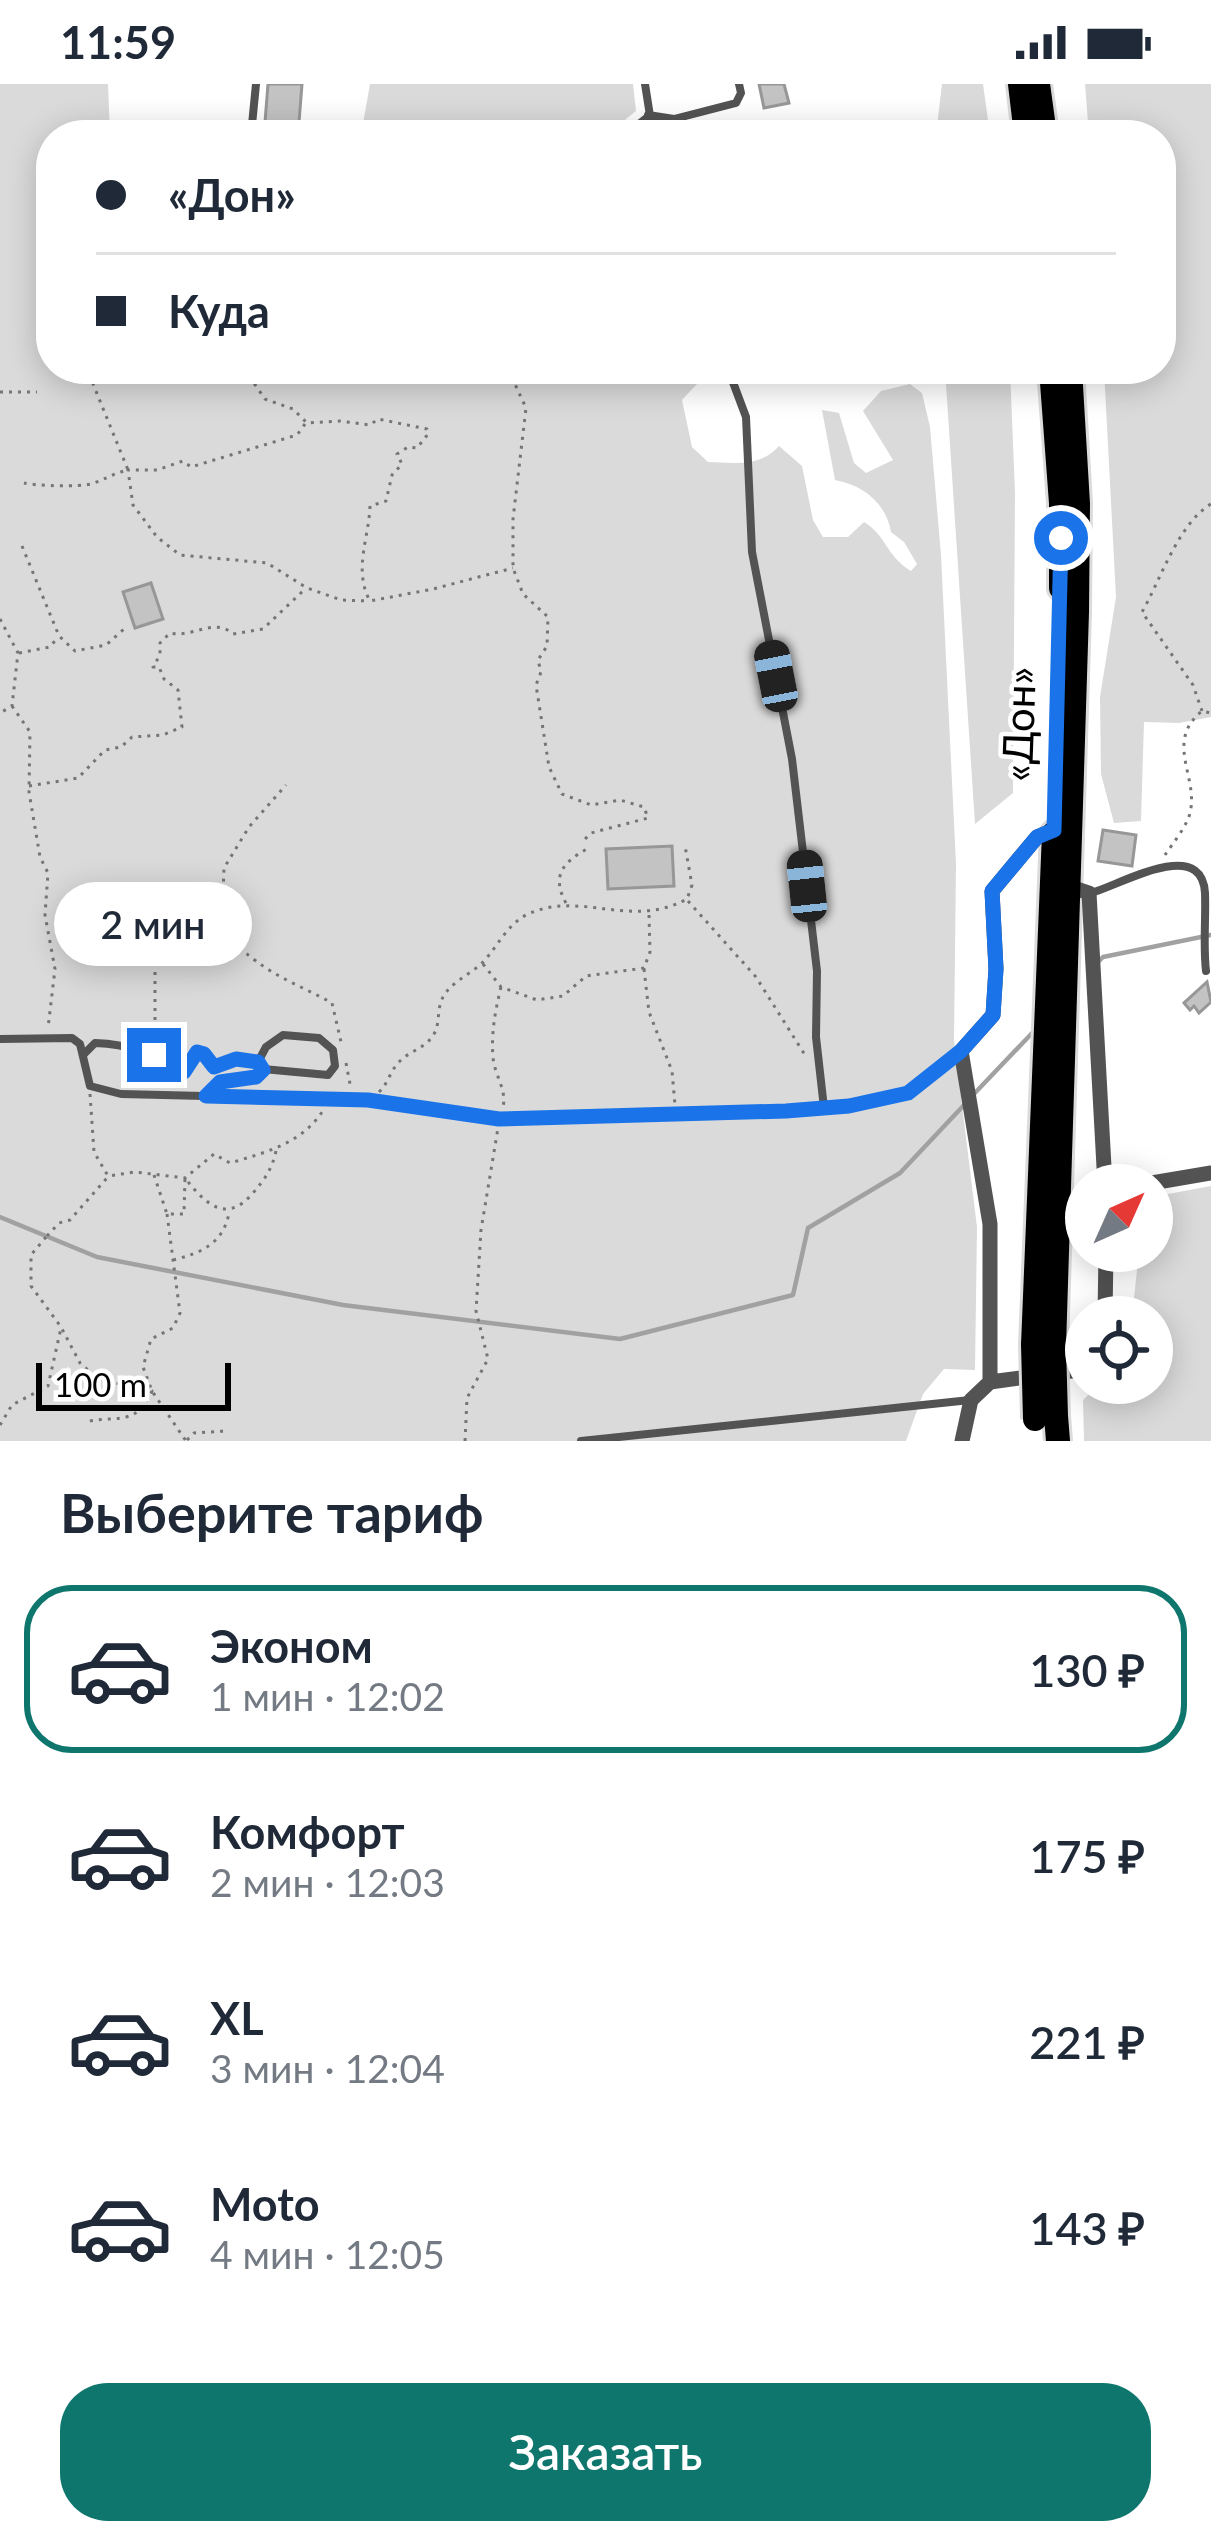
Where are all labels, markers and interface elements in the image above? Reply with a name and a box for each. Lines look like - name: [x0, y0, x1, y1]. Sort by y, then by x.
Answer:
- text: 11:59: [60, 15, 176, 69]
- text: «Дон»: [168, 168, 296, 222]
- text: Куда: [168, 284, 270, 338]
- route start: [1034, 511, 1088, 565]
- car: [751, 637, 801, 715]
- street label: «Дон»: [991, 666, 1045, 782]
- car: [785, 848, 829, 924]
- callout: 2 мин: [55, 881, 253, 965]
- text: 2 мин: [101, 901, 205, 947]
- route end: [127, 1028, 181, 1082]
- north arrow: [1065, 1164, 1173, 1272]
- map controls: [1065, 1164, 1173, 1404]
- button: locate: [1065, 1296, 1173, 1404]
- scale bar: [36, 1357, 231, 1410]
- text: 100 m: [54, 1364, 147, 1404]
- text: Выберите тариф: [60, 1480, 483, 1545]
- icon: car: [66, 1615, 174, 1723]
- text: Эконом: [210, 1619, 373, 1673]
- text: 130 ₽: [1029, 1643, 1145, 1697]
- text: 1 мин · 12:02: [210, 1673, 445, 1719]
- icon: car: [66, 1801, 174, 1909]
- text: Комфорт: [210, 1805, 405, 1859]
- text: 175 ₽: [1029, 1829, 1145, 1883]
- text: 2 мин · 12:03: [210, 1859, 445, 1905]
- icon: car: [66, 1987, 174, 2095]
- text: XL: [210, 1991, 264, 2045]
- text: 221 ₽: [1029, 2015, 1145, 2069]
- text: 3 мин · 12:04: [210, 2045, 445, 2091]
- icon: car: [66, 2173, 174, 2281]
- text: Moto: [210, 2177, 320, 2231]
- text: 143 ₽: [1029, 2201, 1145, 2255]
- text: 4 мин · 12:05: [210, 2231, 445, 2277]
- button: Заказать: [60, 2383, 1151, 2521]

